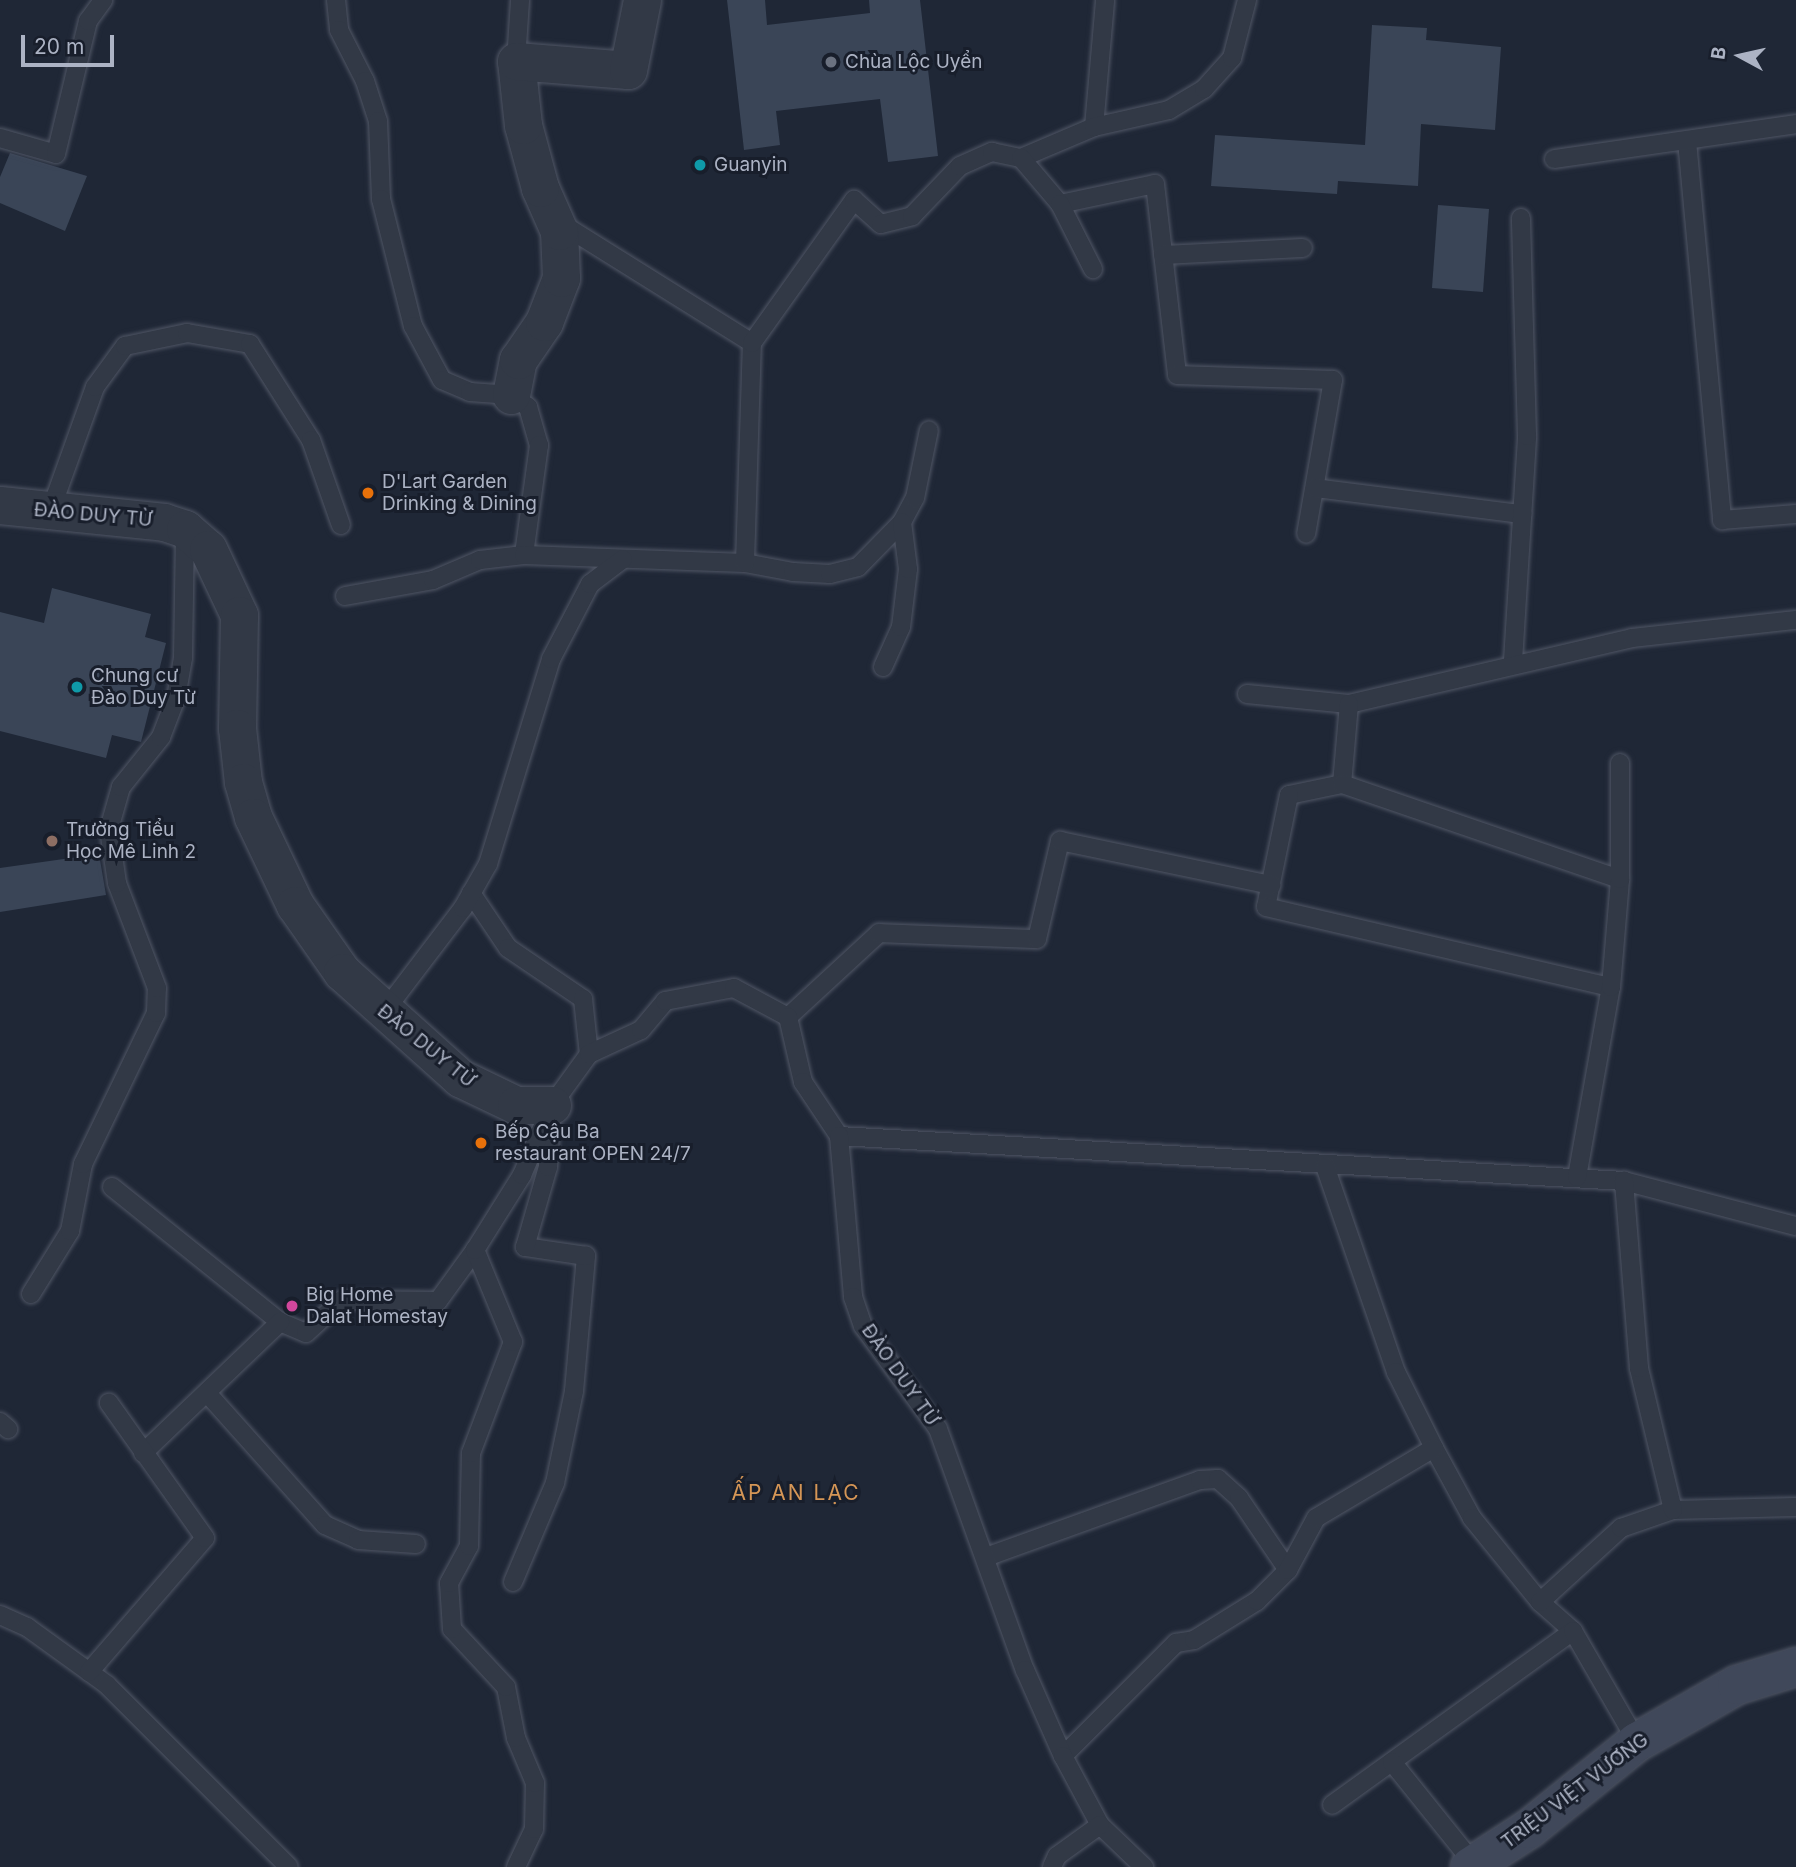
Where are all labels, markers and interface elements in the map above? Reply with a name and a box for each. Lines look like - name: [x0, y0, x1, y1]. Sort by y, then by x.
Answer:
- scale bar: [24, 21, 117, 65]
- north arrow: [1705, 21, 1775, 91]
- text: 20 m: [34, 34, 84, 59]
- text: B: [1706, 45, 1731, 61]
- place label: Chùa Lộc Uyển: [845, 51, 982, 73]
- marker: Chùa Lộc Uyển: [823, 54, 839, 70]
- place label: Guanyin: [714, 154, 788, 176]
- marker: Guanyin: [692, 157, 708, 173]
- place label: D'Lart Garden Drinking & Dining: [382, 471, 537, 515]
- marker: D'Lart Garden Drinking & Dining: [360, 485, 376, 501]
- street label: ĐÀO DUY TỪ: [33, 498, 153, 532]
- place label: Chung cư Đào Duy Từ: [91, 665, 196, 709]
- marker: Chung cư Đào Duy Từ: [69, 679, 85, 695]
- place label: Trường Tiểu Học Mê Linh 2: [66, 819, 196, 863]
- marker: Trường Tiểu Học Mê Linh 2: [44, 833, 60, 849]
- street label: ĐÀO DUY TỪ: [373, 1000, 479, 1092]
- place label: Bếp Cậu Ba restaurant OPEN 24/7: [495, 1121, 691, 1165]
- marker: Bếp Cậu Ba restaurant OPEN 24/7: [473, 1135, 489, 1151]
- place label: Big Home Dalat Homestay: [306, 1284, 448, 1328]
- marker: Big Home Dalat Homestay: [284, 1298, 300, 1314]
- street label: ĐÀO DUY TỪ: [857, 1320, 943, 1430]
- district label: ẤP AN LẠC: [733, 1480, 859, 1506]
- street label: TRIỆU VIỆT VƯƠNG: [1497, 1728, 1653, 1854]

